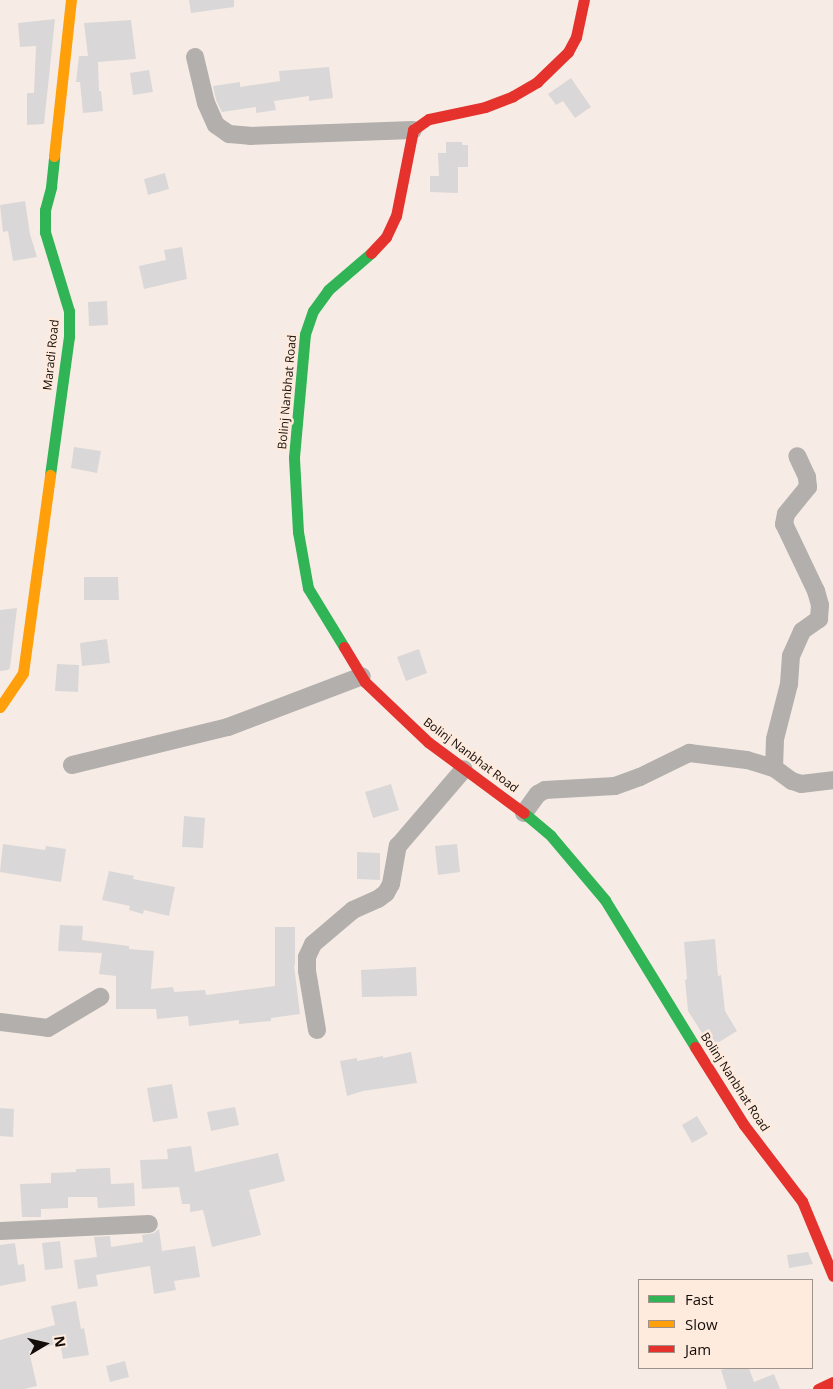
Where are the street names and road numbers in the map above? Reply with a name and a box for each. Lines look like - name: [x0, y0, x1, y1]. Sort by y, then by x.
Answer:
- street label: Maradi Road: [40, 319, 62, 391]
- street label: Bolinj Nanbhat Road: [275, 334, 299, 450]
- street label: Bolinj Nanbhat Road: [421, 715, 521, 795]
- street label: Bolinj Nanbhat Road: [698, 1030, 772, 1134]

